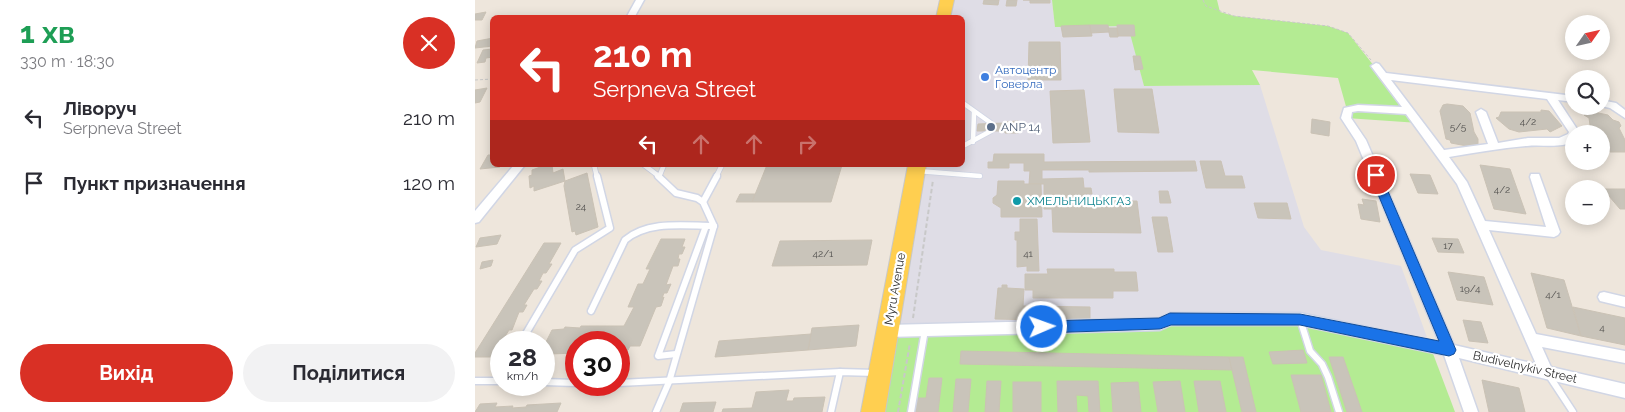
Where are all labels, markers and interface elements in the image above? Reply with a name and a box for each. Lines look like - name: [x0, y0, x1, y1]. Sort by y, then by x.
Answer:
- text: 1 хв: [20, 15, 75, 50]
- north arrow: [1565, 15, 1610, 60]
- map controls: [1565, 15, 1610, 225]
- button: close: [403, 17, 455, 69]
- text: 210 m: [593, 34, 693, 75]
- icon: left: [510, 35, 575, 100]
- text: 330 m · 18:30: [20, 52, 115, 71]
- place label: Автоцентр Говерла: [995, 63, 1057, 91]
- button: search: [1565, 70, 1610, 115]
- marker: Автоцентр Говерла: [979, 71, 991, 83]
- text: Serpneva Street: [593, 76, 756, 102]
- text: Ліворуч: [63, 97, 137, 119]
- icon: left: [20, 104, 48, 132]
- text: 210 m: [403, 107, 455, 129]
- house number: 4/2: [1520, 116, 1536, 127]
- text: Serpneva Street: [63, 119, 182, 138]
- place label: ANP 14: [1001, 120, 1041, 134]
- marker: ANP 14: [985, 121, 997, 133]
- house number: 5/5: [1450, 121, 1467, 132]
- button: +: [1565, 125, 1610, 170]
- icon: left: [634, 130, 662, 158]
- icon: ahead: [687, 130, 715, 158]
- icon: ahead: [740, 130, 768, 158]
- icon: right: [793, 130, 821, 158]
- pin: [1355, 154, 1397, 196]
- icon: arrive: [1362, 161, 1390, 189]
- icon: arrive: [20, 169, 48, 197]
- text: Пункт призначення: [63, 172, 246, 194]
- text: 120 m: [403, 172, 455, 194]
- button: −: [1565, 180, 1610, 225]
- house number: 4/2: [1494, 184, 1510, 195]
- place label: ХМЕЛЬНИЦЬКГАЗ: [1027, 194, 1131, 208]
- marker: ХМЕЛЬНИЦЬКГАЗ: [1011, 195, 1023, 207]
- house number: 24: [576, 201, 587, 212]
- house number: 17: [1443, 240, 1453, 251]
- house number: 42/1: [813, 248, 834, 259]
- house number: 41: [1023, 248, 1034, 259]
- street label: Myru Avenue: [882, 252, 908, 326]
- house number: 19/4: [1460, 283, 1481, 294]
- house number: 4/1: [1545, 289, 1562, 300]
- position arrow: [1015, 300, 1067, 352]
- house number: 4: [1599, 322, 1605, 333]
- speed limit sign: 30: [565, 331, 630, 396]
- text: 28: [508, 342, 537, 372]
- button: Вихід: [20, 344, 233, 402]
- button: Поділитися: [243, 344, 455, 402]
- street label: Budivelnykiv Street: [1472, 348, 1578, 386]
- text: km/h: [507, 369, 538, 383]

